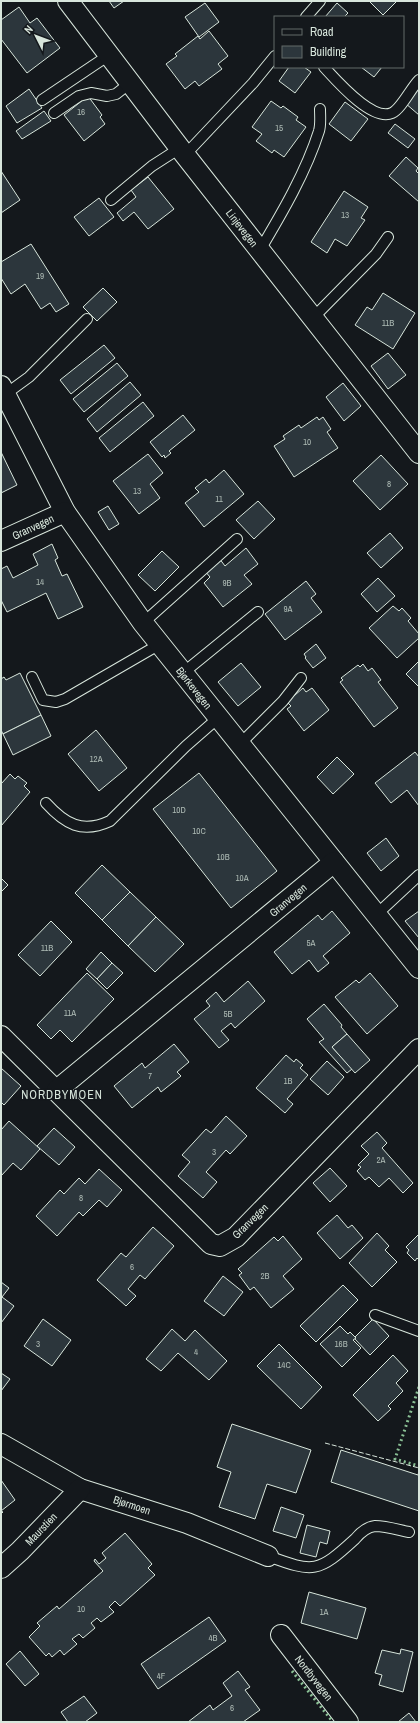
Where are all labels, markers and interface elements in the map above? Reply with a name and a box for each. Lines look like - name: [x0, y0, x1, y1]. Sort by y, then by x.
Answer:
- north arrow: [16, 16, 56, 56]
- legend: [274, 16, 404, 68]
- text: N: [21, 22, 36, 36]
- text: Road: [310, 24, 334, 40]
- text: Building: [310, 44, 347, 60]
- house number: 16: [77, 106, 85, 118]
- house number: 15: [275, 122, 283, 134]
- street label: Linjevegen: [223, 206, 261, 250]
- house number: 13: [341, 209, 349, 221]
- house number: 19: [36, 270, 44, 282]
- house number: 11B: [382, 317, 394, 329]
- house number: 10: [303, 436, 311, 448]
- house number: 8: [387, 478, 391, 490]
- house number: 13: [133, 485, 141, 497]
- house number: 11: [215, 493, 223, 505]
- street label: Granvegen: [10, 511, 56, 543]
- house number: 14: [36, 576, 44, 588]
- house number: 9B: [222, 577, 232, 589]
- house number: 9A: [283, 603, 293, 615]
- street label: Bjørkevegen: [173, 664, 215, 712]
- house number: 12A: [89, 753, 103, 765]
- house number: 10D: [172, 804, 186, 816]
- house number: 10C: [192, 825, 206, 837]
- house number: 10B: [216, 851, 230, 863]
- house number: 10A: [235, 872, 249, 884]
- street label: Granvegen: [266, 880, 310, 920]
- house number: 5A: [306, 937, 316, 949]
- house number: 11B: [41, 942, 53, 954]
- house number: 11A: [64, 1007, 76, 1019]
- house number: 5B: [223, 1008, 233, 1020]
- house number: 7: [148, 1070, 152, 1082]
- house number: 1B: [283, 1075, 293, 1087]
- district label: NORDBYMOEN: [21, 1087, 103, 1103]
- house number: 3: [212, 1146, 216, 1158]
- house number: 2A: [376, 1154, 386, 1166]
- house number: 8: [79, 1192, 83, 1204]
- street label: Granvegen: [229, 1200, 271, 1242]
- house number: 6: [130, 1261, 134, 1273]
- house number: 2B: [260, 1270, 270, 1282]
- house number: 3: [36, 1338, 40, 1350]
- house number: 16B: [334, 1338, 348, 1350]
- house number: 4: [194, 1346, 198, 1358]
- house number: 14C: [277, 1359, 291, 1371]
- street label: Bjørmoen: [111, 1492, 153, 1518]
- street label: Maurstien: [22, 1510, 60, 1548]
- house number: 10: [77, 1603, 85, 1615]
- house number: 1A: [319, 1606, 329, 1618]
- house number: 4B: [208, 1632, 218, 1644]
- street label: Nordbyvegen: [292, 1653, 336, 1703]
- house number: 4F: [157, 1670, 166, 1682]
- house number: 6: [230, 1702, 234, 1714]

